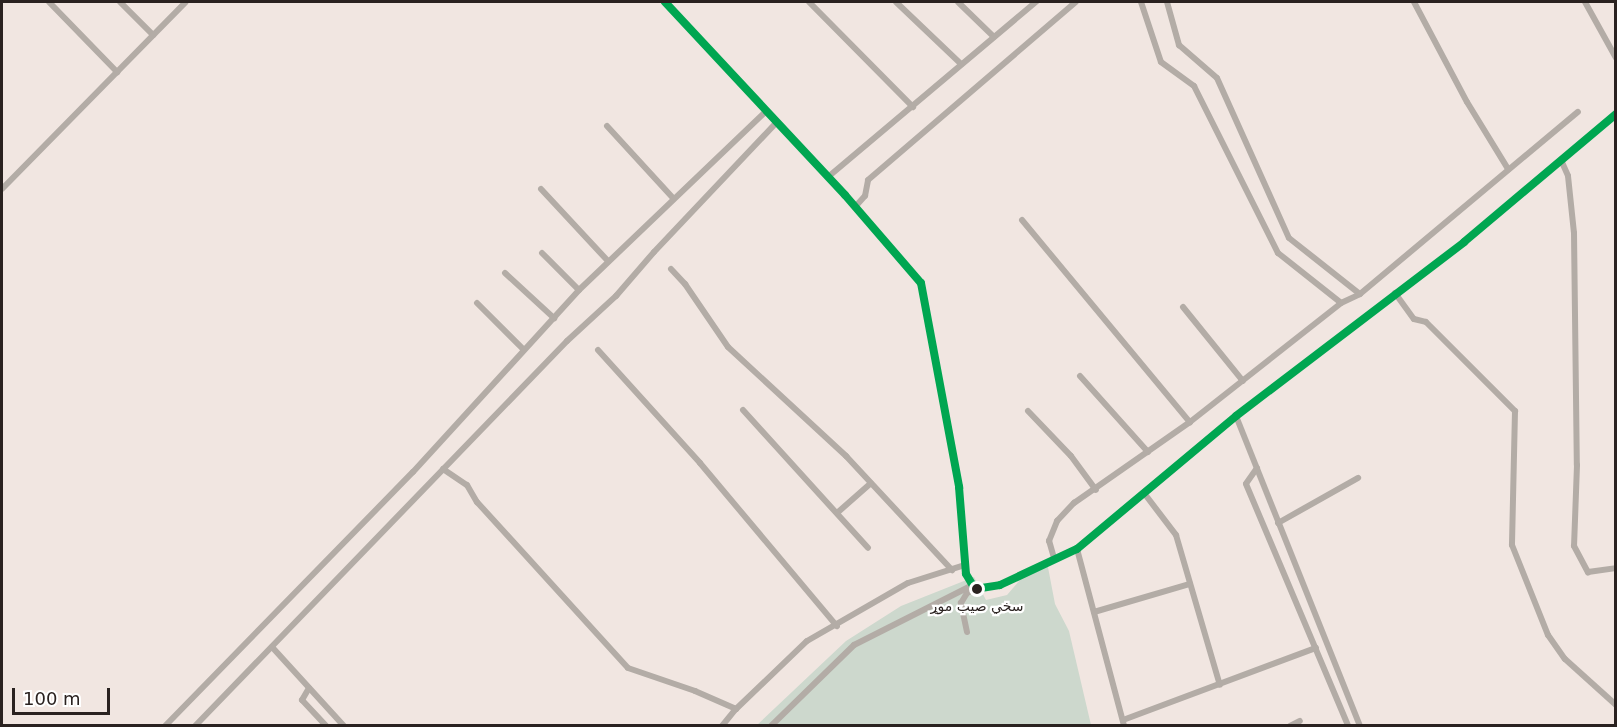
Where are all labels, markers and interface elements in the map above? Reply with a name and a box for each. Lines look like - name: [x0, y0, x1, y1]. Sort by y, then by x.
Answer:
- marker: سخي صیب موړ: [971, 583, 983, 595]
- place label: سخي صیب موړ: [931, 598, 1023, 614]
- scale bar: [15, 676, 112, 714]
- text: 100 m: [23, 688, 81, 709]

